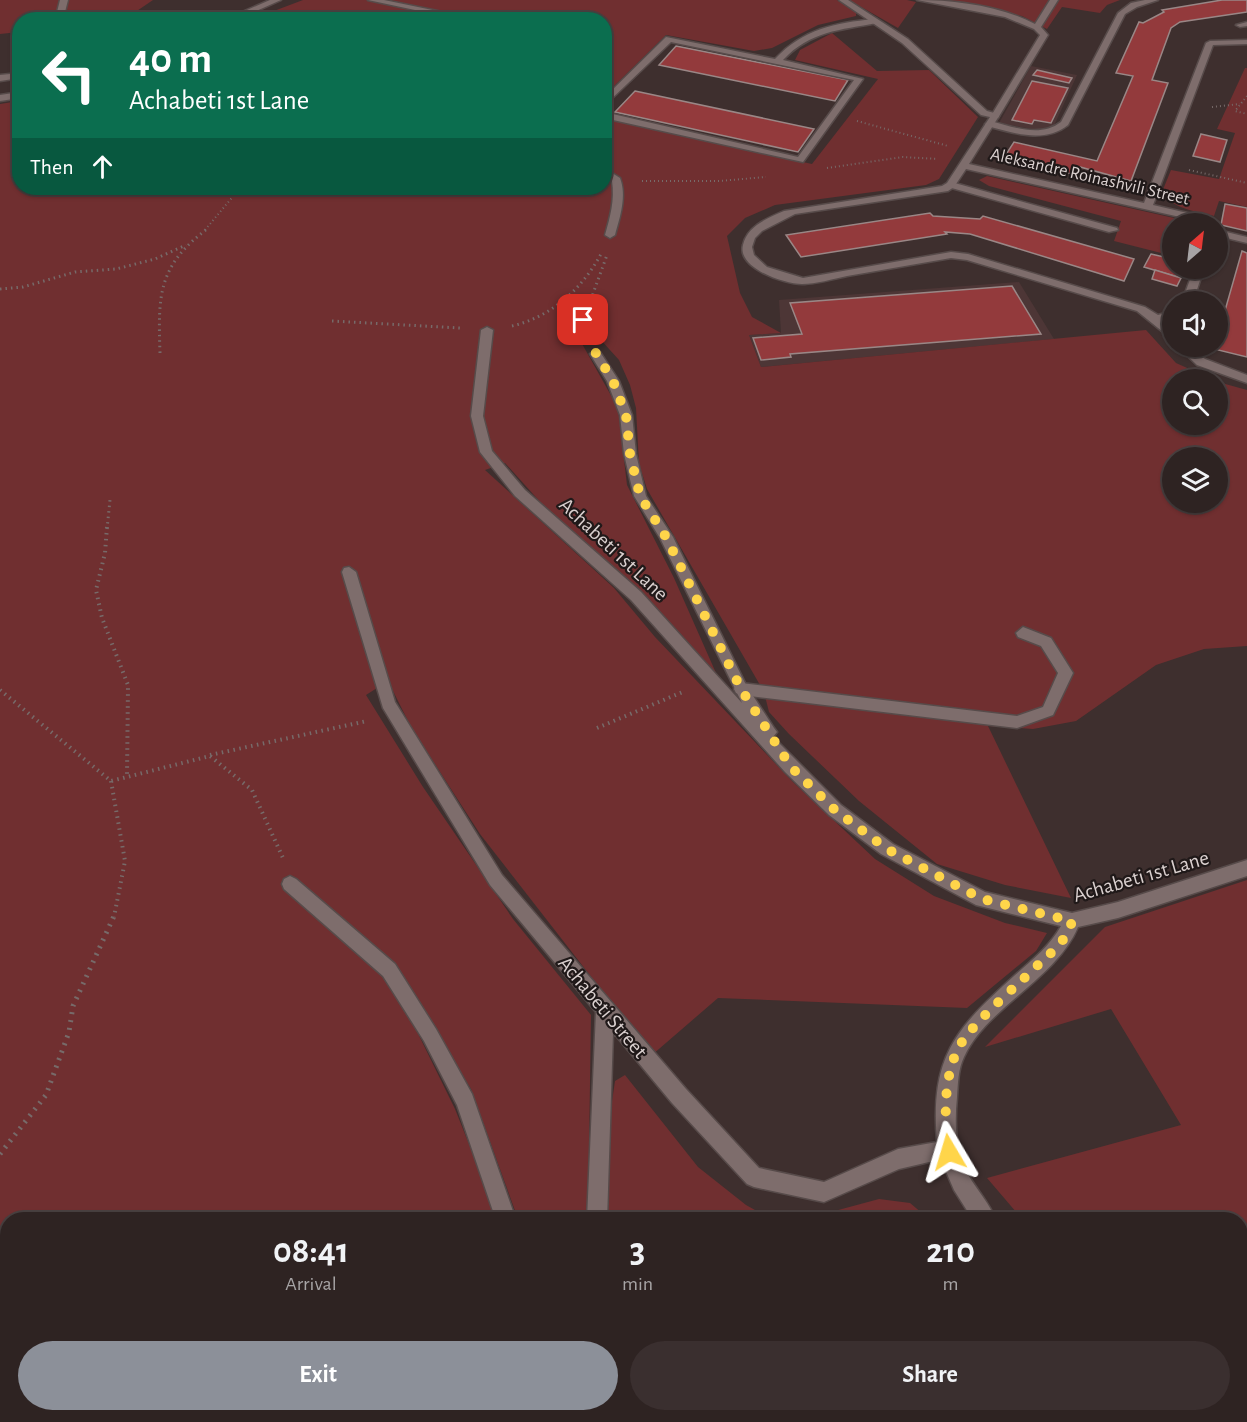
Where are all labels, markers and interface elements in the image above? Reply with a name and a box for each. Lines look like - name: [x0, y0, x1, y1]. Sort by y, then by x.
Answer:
- icon: left: [30, 36, 108, 114]
- text: 40 m: [129, 38, 212, 80]
- text: Achabeti 1st Lane: [129, 87, 309, 114]
- street label: Aleksandre Roinashvili Street: [988, 145, 1191, 209]
- icon: ahead: [86, 150, 119, 183]
- text: Then: [30, 156, 74, 178]
- north arrow: [1162, 213, 1228, 279]
- map controls: [1162, 213, 1228, 513]
- button: sound: [1162, 291, 1228, 357]
- pin: [557, 294, 608, 345]
- icon: arrive: [566, 303, 599, 336]
- button: search: [1162, 369, 1228, 435]
- button: layers: [1162, 447, 1228, 513]
- street label: Achabeti 1st Lane: [555, 494, 672, 605]
- street label: Achabeti 1st Lane: [1071, 847, 1211, 906]
- street label: Achabeti Street: [554, 952, 651, 1062]
- position arrow: [917, 1120, 981, 1184]
- text: 08:41: [273, 1233, 349, 1269]
- text: 3: [630, 1233, 645, 1269]
- text: 210: [926, 1233, 975, 1269]
- text: Arrival: [285, 1274, 337, 1294]
- text: min: [622, 1274, 653, 1294]
- text: m: [943, 1274, 959, 1294]
- button: Exit: [18, 1341, 618, 1410]
- button: Share: [630, 1341, 1230, 1410]

